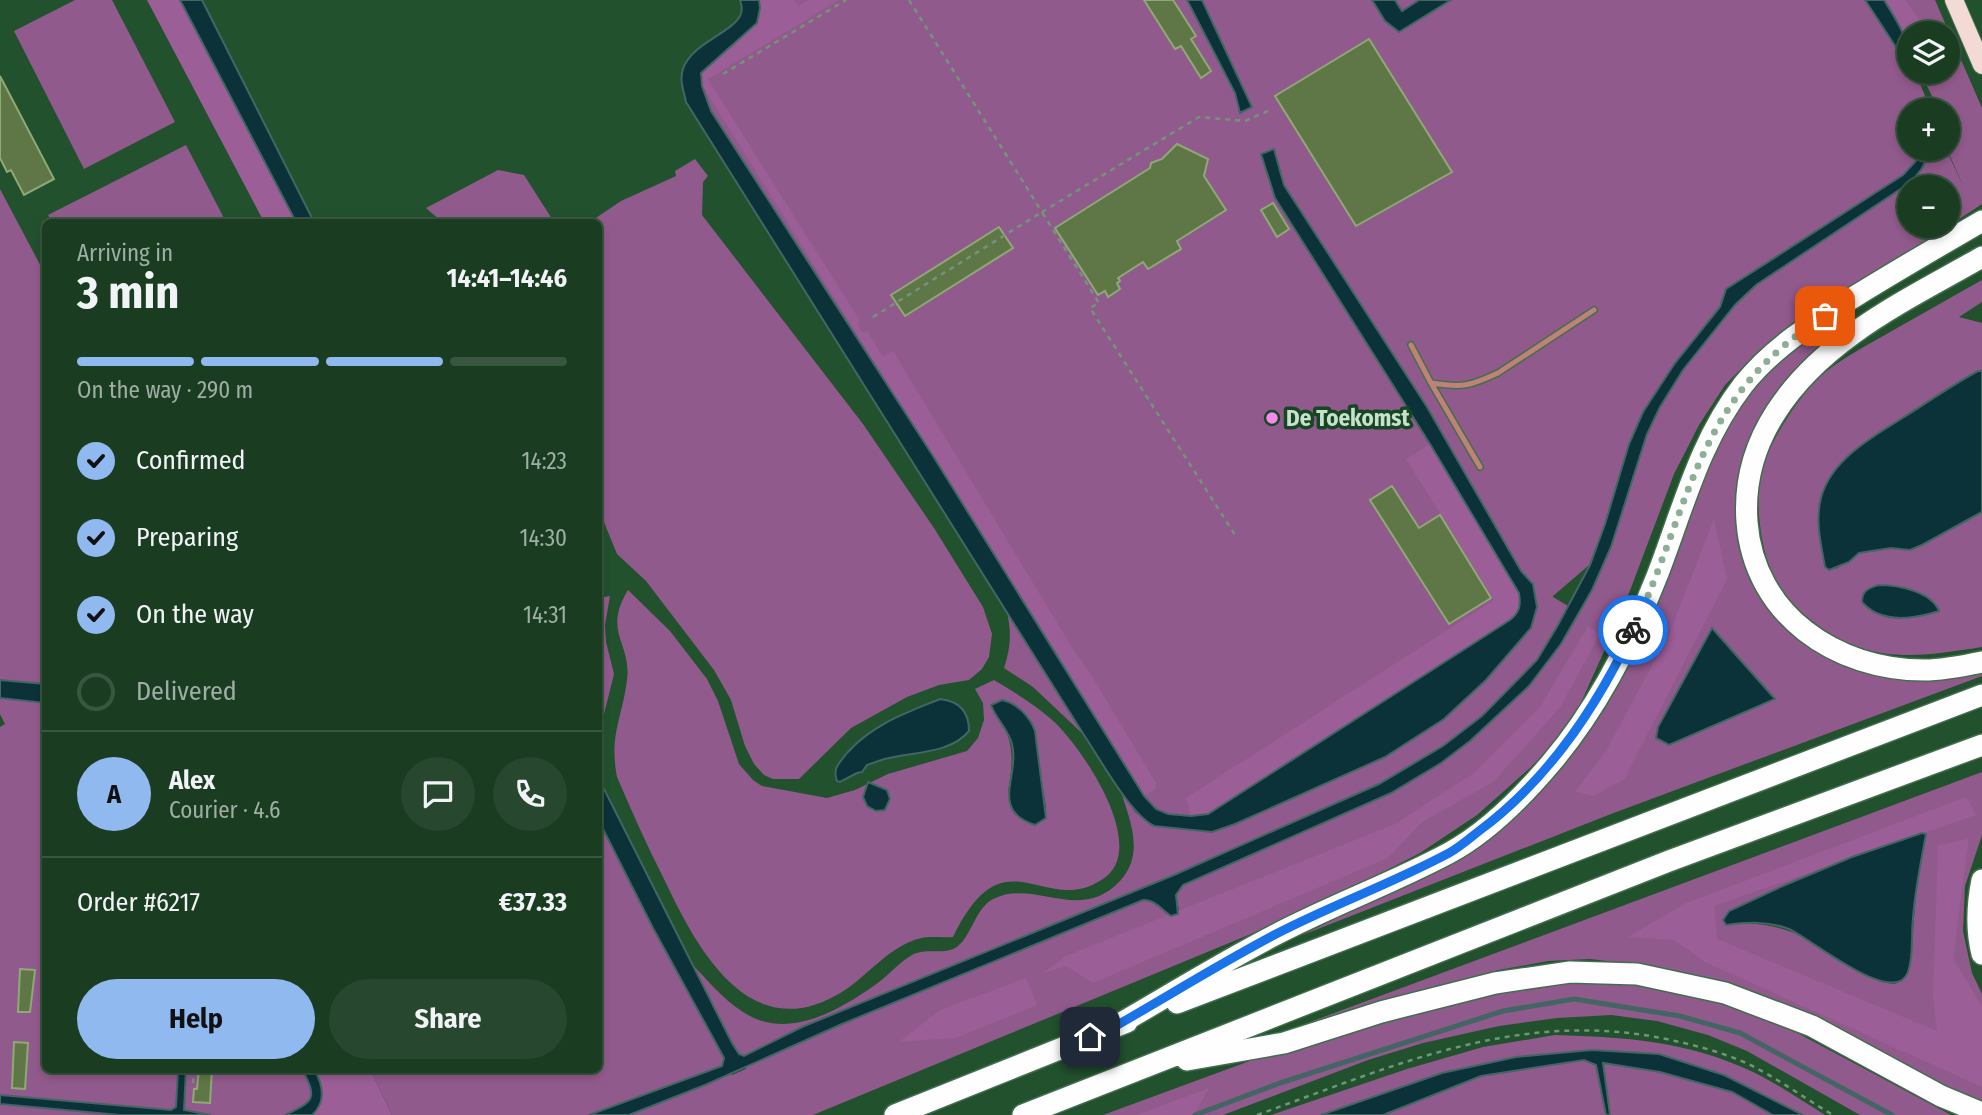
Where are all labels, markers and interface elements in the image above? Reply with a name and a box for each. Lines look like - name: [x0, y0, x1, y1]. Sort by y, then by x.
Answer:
- map controls: [1897, 21, 1960, 238]
- button: layers: [1897, 21, 1960, 84]
- button: +: [1897, 98, 1960, 161]
- button: −: [1897, 175, 1960, 238]
- text: Arriving in: [77, 239, 173, 267]
- text: 14:41–14:46: [447, 263, 567, 294]
- text: 3 min: [77, 265, 179, 320]
- pin: [1795, 286, 1855, 346]
- icon: bag: [1806, 297, 1844, 335]
- text: On the way · 290 m: [77, 376, 253, 404]
- place label: De Toekomst: [1286, 404, 1410, 432]
- marker: De Toekomst: [1264, 410, 1280, 426]
- icon: check: [77, 442, 115, 480]
- text: Confirmed: [136, 445, 246, 476]
- text: 14:23: [522, 447, 567, 475]
- icon: check: [77, 519, 115, 557]
- text: Preparing: [136, 522, 238, 553]
- text: 14:30: [519, 524, 567, 552]
- courier: [1598, 595, 1668, 665]
- icon: check: [77, 596, 115, 634]
- text: On the way: [136, 599, 254, 630]
- text: 14:31: [523, 601, 567, 629]
- icon: bike: [1614, 611, 1652, 649]
- text: Delivered: [136, 676, 237, 707]
- button: chat: [401, 757, 475, 831]
- button: phone: [493, 757, 567, 831]
- text: Alex: [169, 765, 215, 796]
- text: A: [107, 779, 121, 810]
- text: Courier · 4.6: [169, 796, 280, 824]
- text: Order #6217: [77, 887, 200, 918]
- text: €37.33: [499, 887, 567, 918]
- button: Help: [77, 979, 315, 1059]
- button: Share: [329, 979, 567, 1059]
- pin: [1060, 1007, 1120, 1067]
- icon: home: [1071, 1018, 1109, 1056]

